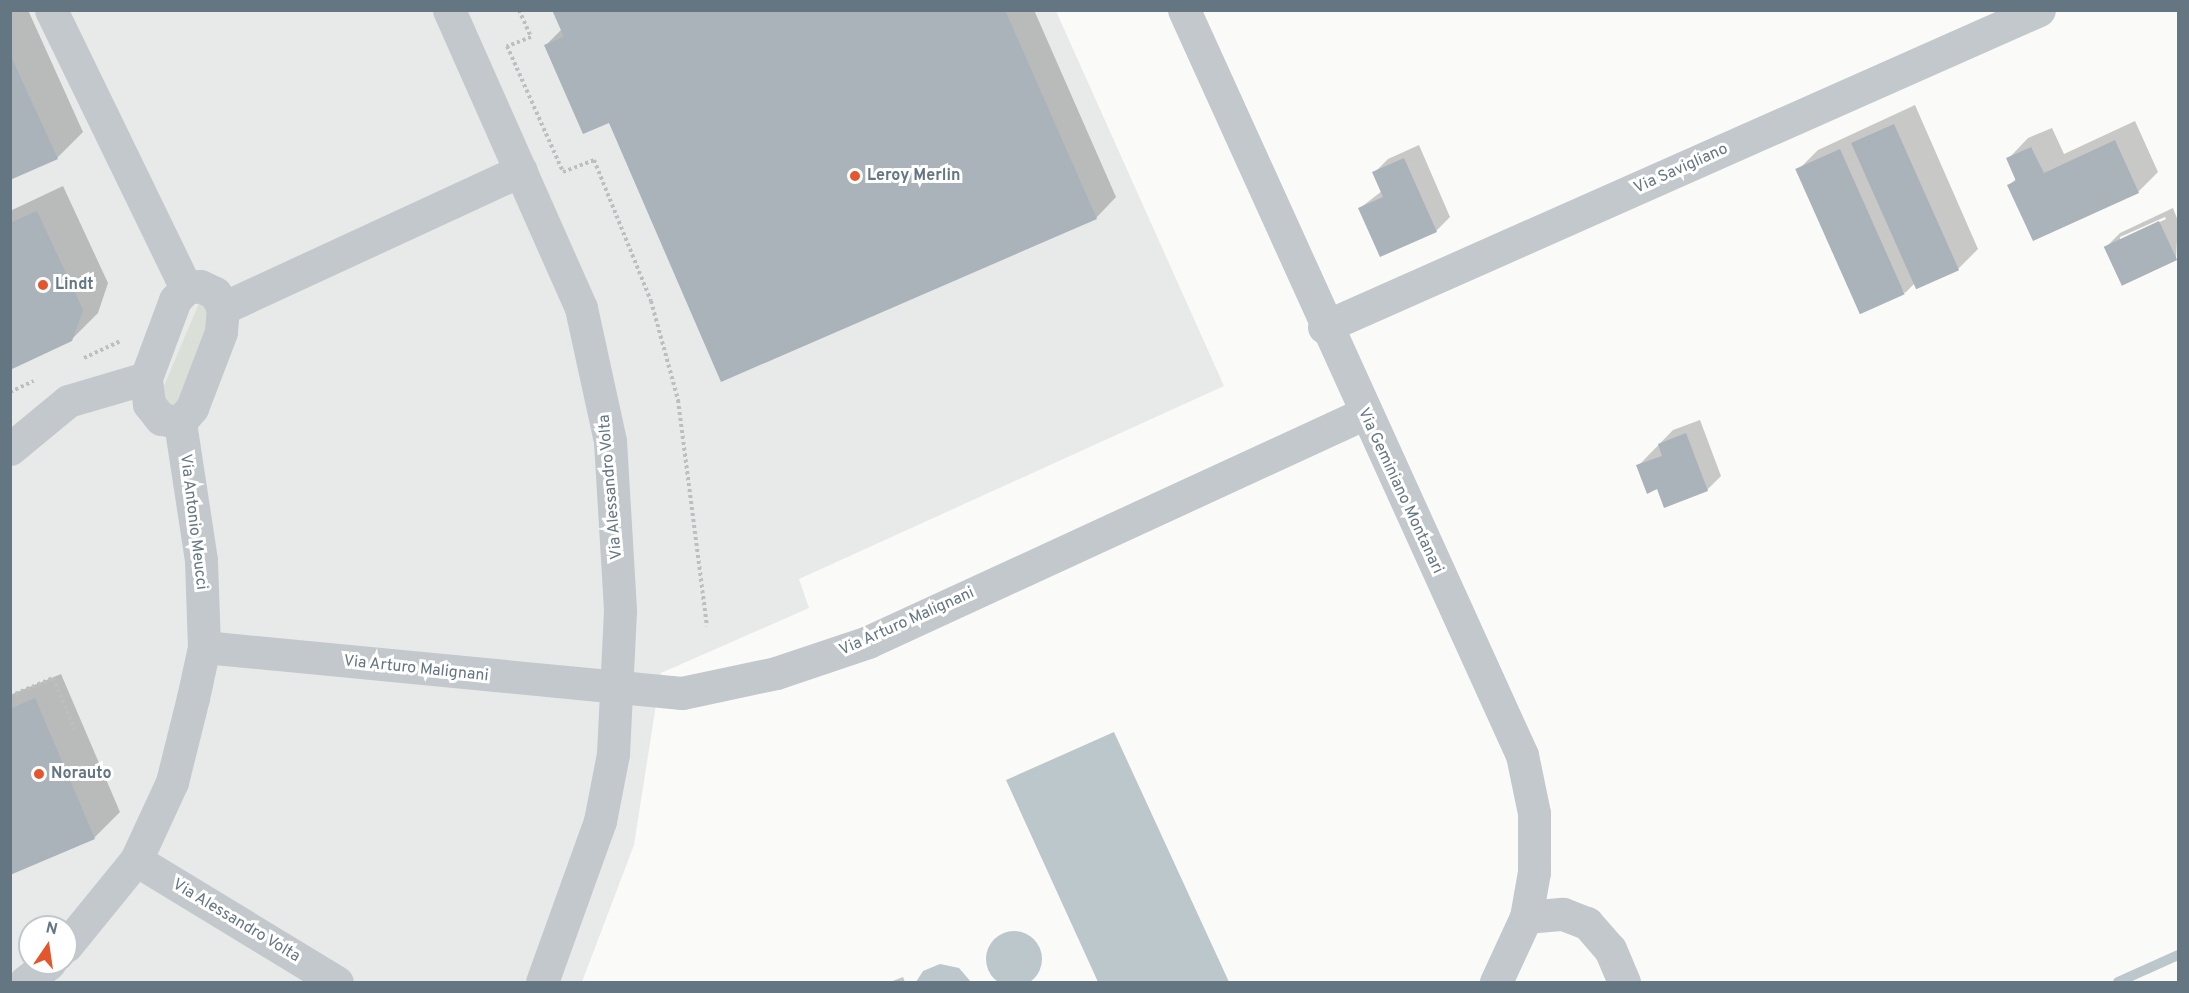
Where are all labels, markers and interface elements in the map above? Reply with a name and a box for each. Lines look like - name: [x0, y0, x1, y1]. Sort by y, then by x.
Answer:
- street label: Via Savigliano: [1631, 140, 1731, 198]
- place label: Leroy Merlin: [867, 166, 960, 186]
- marker: Leroy Merlin: [848, 169, 862, 183]
- place label: Lindt: [55, 275, 94, 295]
- marker: Lindt: [36, 278, 50, 292]
- street label: Via Geminiano Montanari: [1353, 405, 1447, 577]
- street label: Via Alessandro Volta: [595, 413, 627, 561]
- street label: Via Antonio Meucci: [175, 453, 211, 591]
- street label: Via Arturo Malignani: [836, 583, 978, 661]
- street label: Via Arturo Malignani: [342, 652, 490, 686]
- place label: Norauto: [51, 764, 112, 784]
- marker: Norauto: [32, 767, 46, 781]
- street label: Via Alessandro Volta: [168, 875, 304, 967]
- north arrow: [18, 915, 78, 975]
- text: N: [44, 918, 59, 940]

